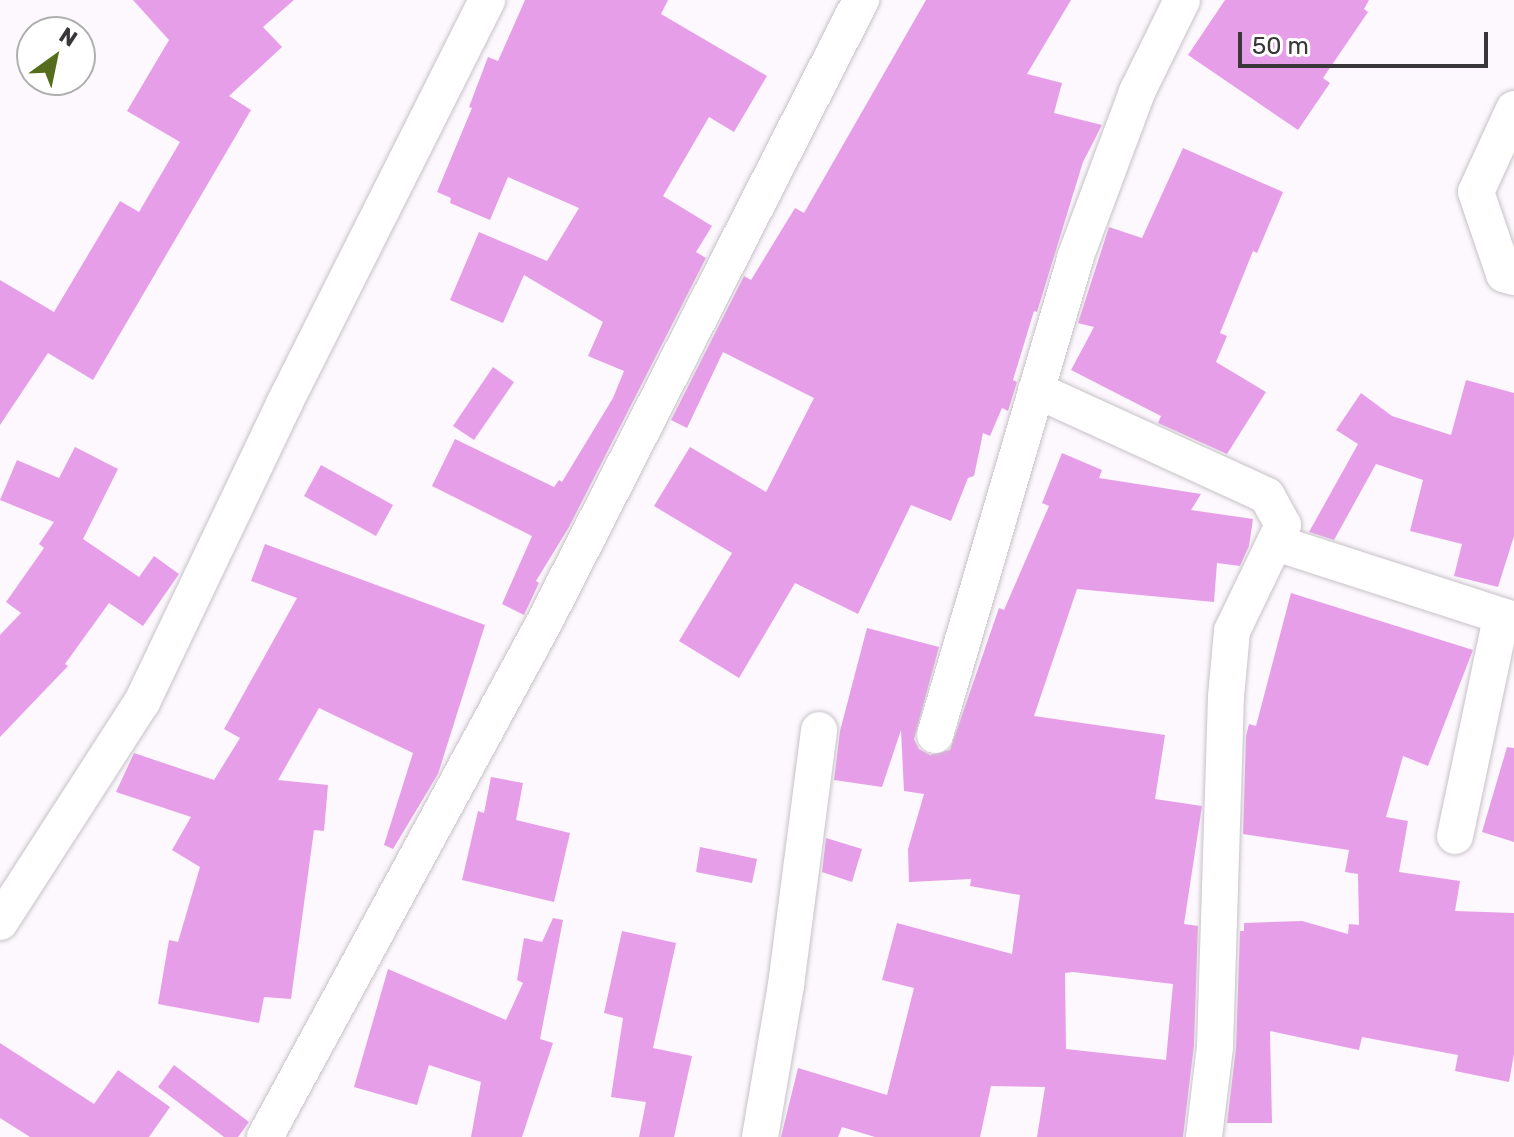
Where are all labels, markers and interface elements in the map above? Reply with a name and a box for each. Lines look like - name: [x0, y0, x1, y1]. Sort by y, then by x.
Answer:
- north arrow: [16, 16, 96, 96]
- scale bar: [1242, 16, 1492, 66]
- text: N: [54, 21, 82, 53]
- text: 50 m: [1252, 32, 1309, 60]

